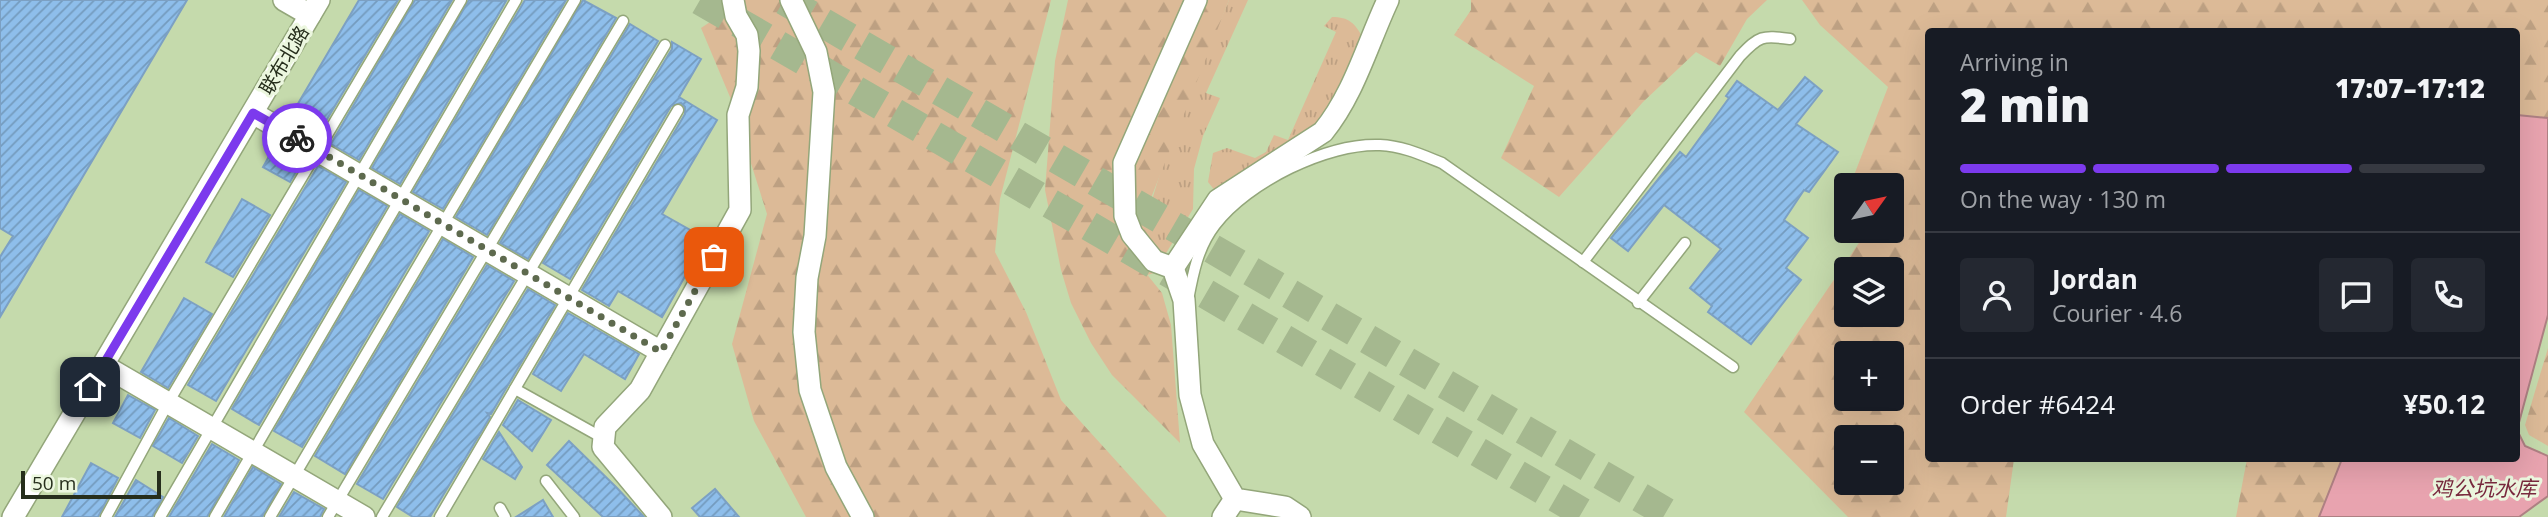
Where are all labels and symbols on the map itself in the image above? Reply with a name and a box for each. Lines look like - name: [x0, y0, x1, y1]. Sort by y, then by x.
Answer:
- street label: 联布北路: [253, 21, 315, 99]
- courier: [262, 103, 332, 173]
- north arrow: [1834, 173, 1904, 243]
- pin: [684, 227, 744, 287]
- pin: [60, 357, 120, 417]
- scale bar: [21, 468, 161, 500]
- water label: 鸡公坑水库: [2432, 474, 2539, 502]

